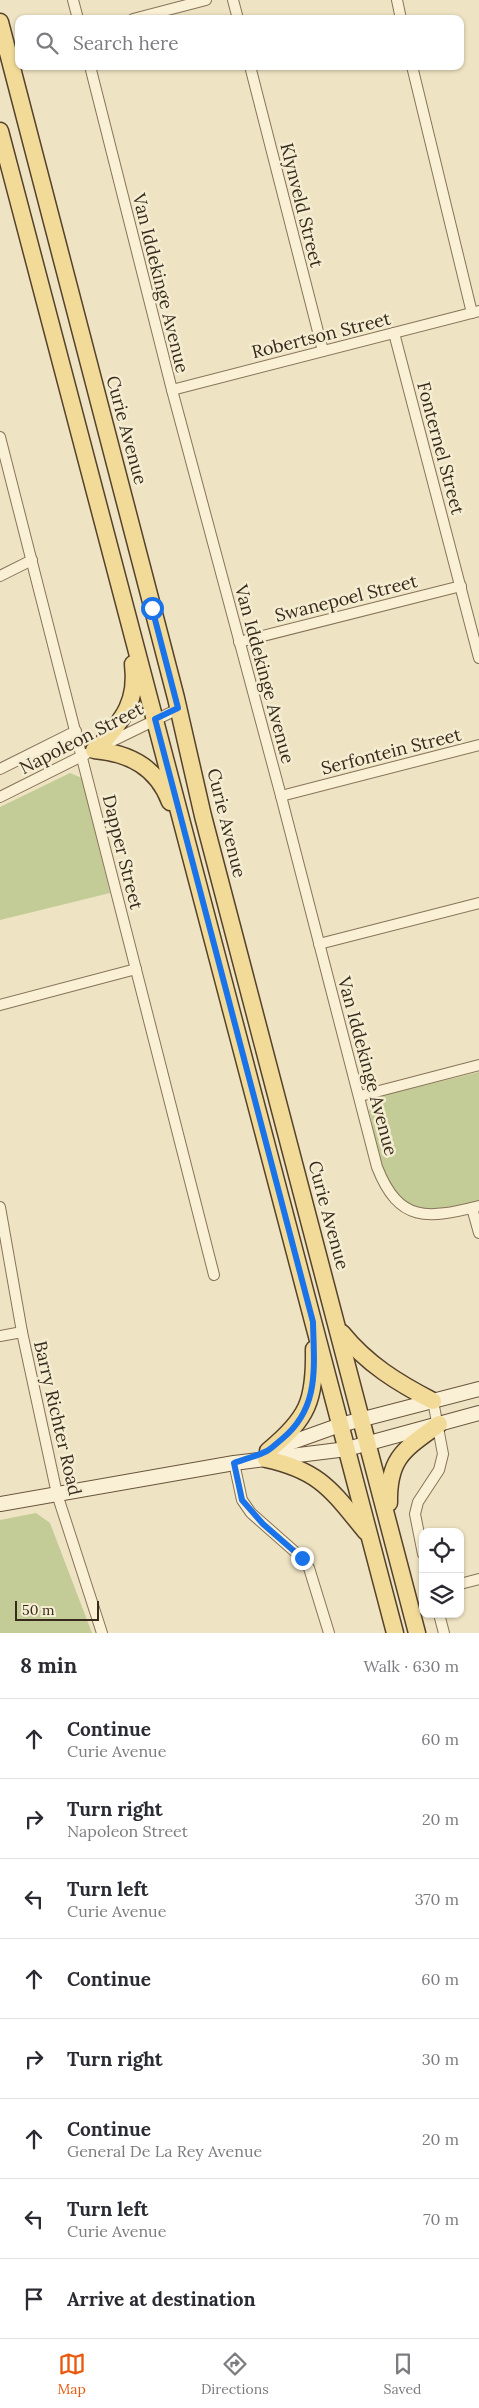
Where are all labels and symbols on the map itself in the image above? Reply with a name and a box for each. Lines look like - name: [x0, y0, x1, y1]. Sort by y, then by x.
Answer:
- street label: Klynveld Street: [275, 140, 329, 270]
- street label: Van Iddekinge Avenue: [127, 190, 195, 375]
- street label: Robertson Street: [249, 307, 393, 363]
- street label: Curie Avenue: [101, 373, 153, 487]
- street label: Fonternel Street: [412, 379, 470, 517]
- street label: Swanepoel Street: [272, 569, 420, 627]
- street label: Van Iddekinge Avenue: [230, 581, 300, 766]
- route start: [141, 597, 164, 620]
- street label: Napoleon Street: [15, 697, 147, 779]
- street label: Serfontein Street: [319, 722, 463, 780]
- street label: Curie Avenue: [202, 766, 252, 880]
- street label: Dapper Street: [98, 792, 148, 912]
- street label: Van Iddekinge Avenue: [333, 973, 403, 1158]
- street label: Curie Avenue: [303, 1158, 355, 1272]
- street label: Barry Richter Road: [29, 1338, 87, 1498]
- route end: [291, 1547, 314, 1570]
- scale bar: [15, 1598, 99, 1621]

